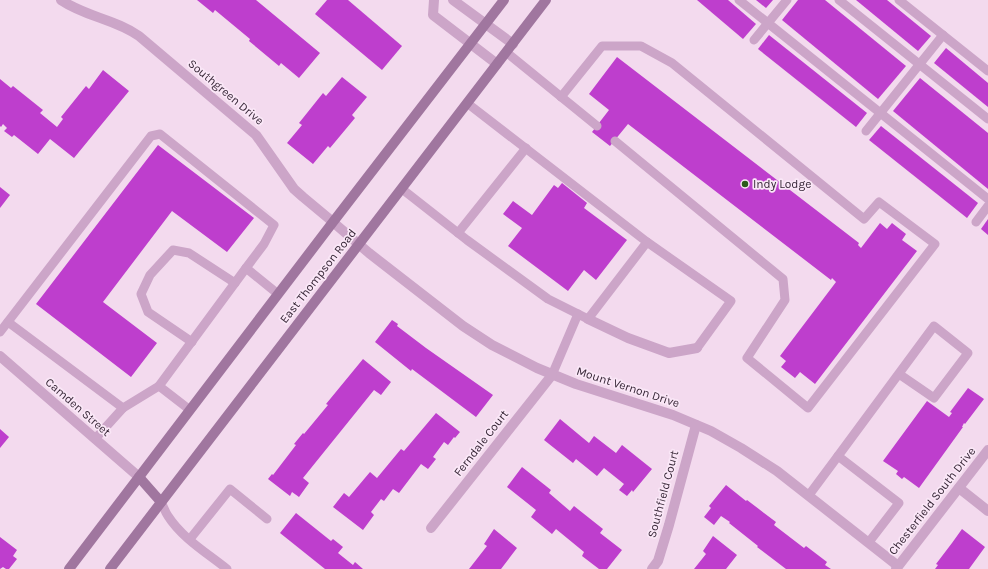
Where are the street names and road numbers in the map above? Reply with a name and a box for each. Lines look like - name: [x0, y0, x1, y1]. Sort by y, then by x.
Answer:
- street label: Southgreen Drive: [185, 56, 267, 128]
- street label: East Thompson Road: [277, 226, 359, 326]
- street label: Mount Vernon Drive: [575, 364, 681, 410]
- street label: Camden Street: [43, 375, 114, 439]
- street label: Ferndale Court: [451, 407, 511, 479]
- street label: Chesterfield South Drive: [886, 444, 978, 558]
- street label: Southfield Court: [645, 448, 682, 539]

